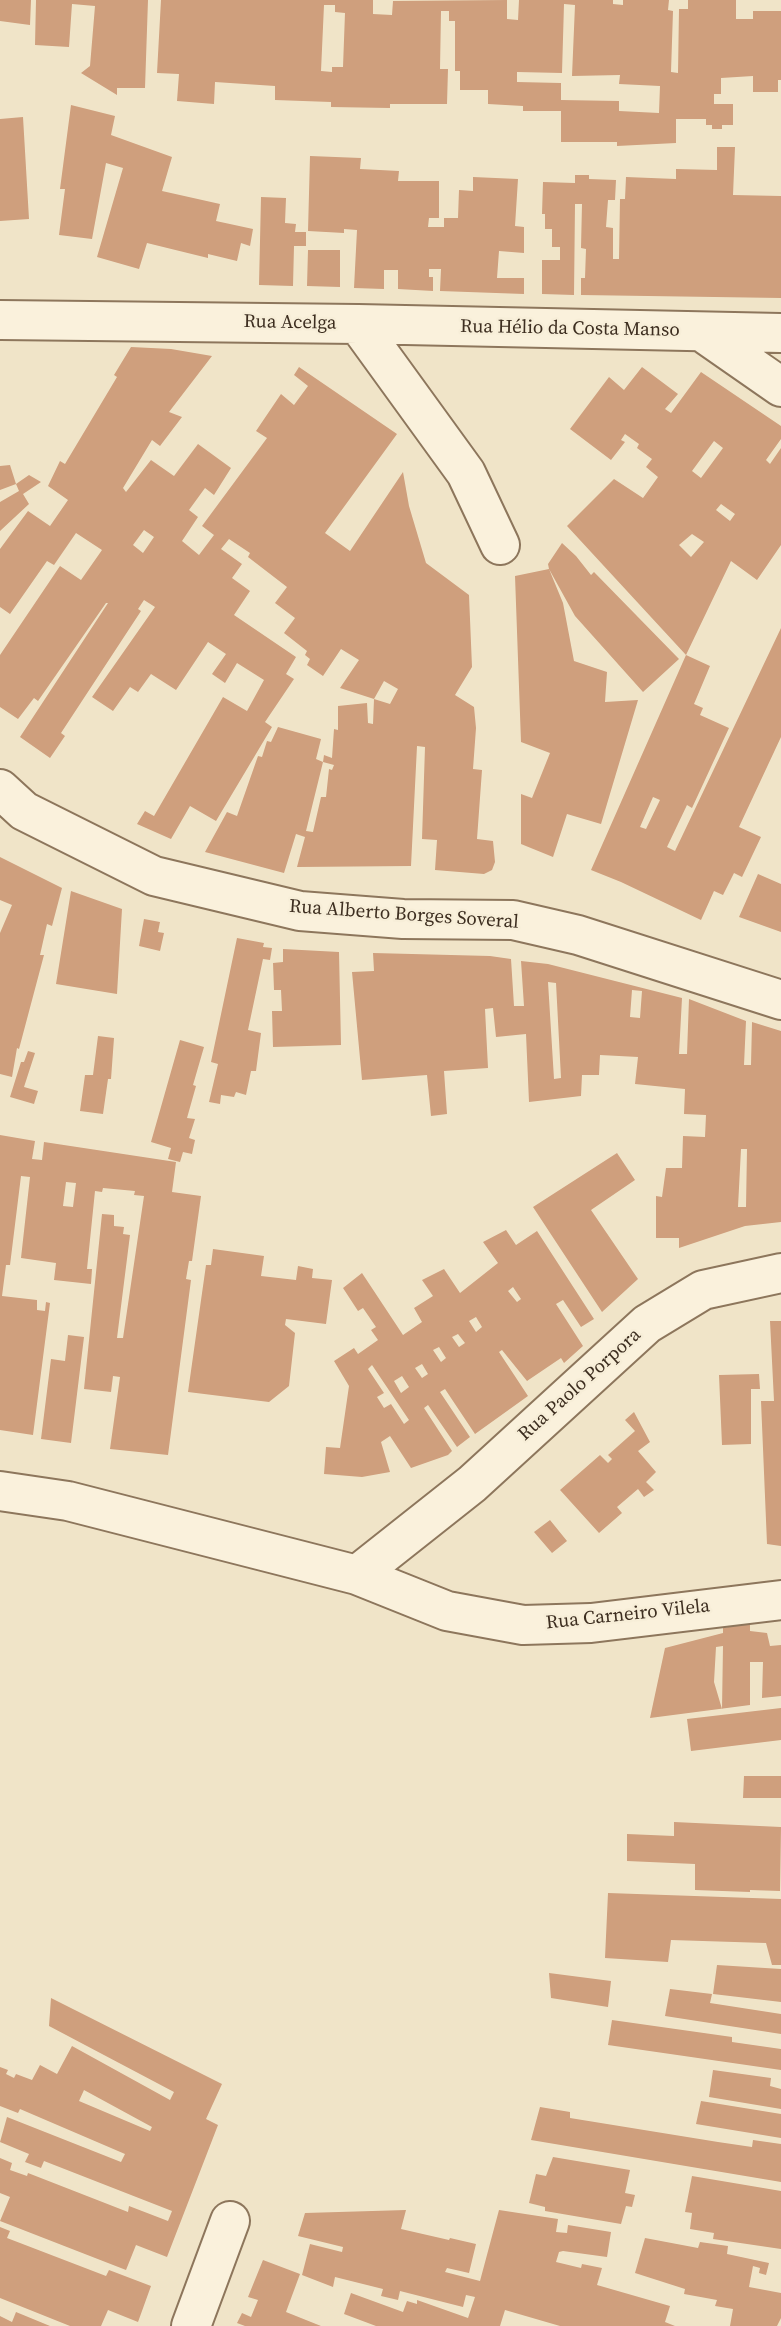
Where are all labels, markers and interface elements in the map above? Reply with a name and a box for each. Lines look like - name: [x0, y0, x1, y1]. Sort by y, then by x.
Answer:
- street label: Rua Acelga: [243, 311, 337, 335]
- street label: Rua Hélio da Costa Manso: [460, 316, 680, 342]
- street label: Rua Alberto Borges Soveral: [288, 896, 520, 934]
- street label: Rua Paolo Porpora: [514, 1324, 646, 1446]
- street label: Rua Carneiro Vilela: [545, 1595, 711, 1635]

